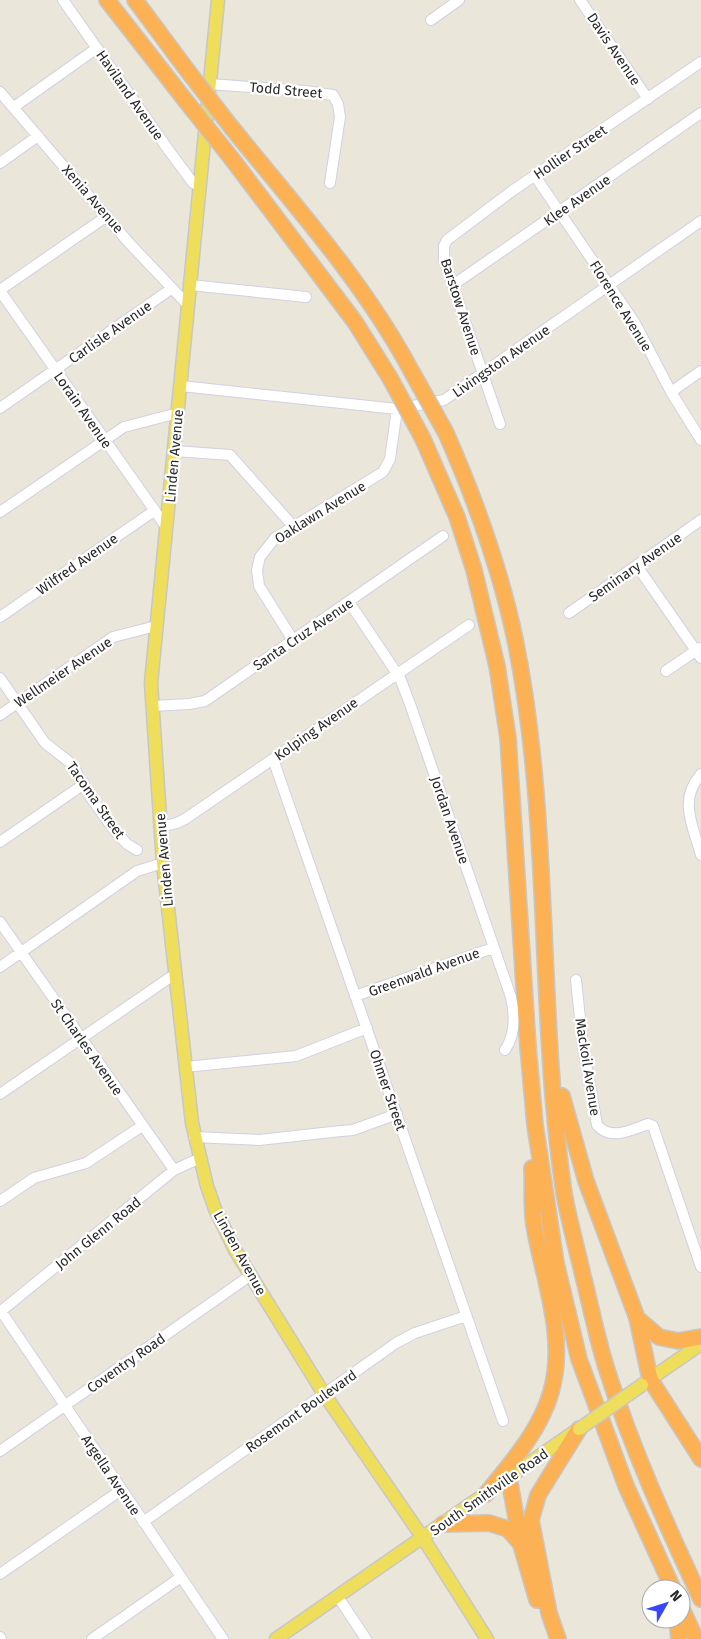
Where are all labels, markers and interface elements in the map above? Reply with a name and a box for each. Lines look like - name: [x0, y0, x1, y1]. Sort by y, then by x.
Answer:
- street label: Davis Avenue: [583, 10, 644, 89]
- street label: Haviland Avenue: [92, 47, 167, 144]
- street label: Todd Street: [249, 79, 324, 102]
- street label: Hollier Street: [530, 121, 611, 183]
- street label: Xenia Avenue: [58, 162, 127, 237]
- street label: Klee Avenue: [541, 171, 614, 230]
- street label: Barstow Avenue: [437, 256, 484, 358]
- street label: Florence Avenue: [586, 258, 655, 355]
- street label: Carlisle Avenue: [66, 298, 155, 367]
- street label: Livingston Avenue: [449, 321, 553, 401]
- street label: Lorain Avenue: [50, 369, 115, 452]
- street label: Linden Avenue: [162, 409, 187, 503]
- street label: Oaklawn Avenue: [272, 478, 369, 547]
- street label: Seminary Avenue: [586, 529, 685, 606]
- street label: Wilfred Avenue: [33, 530, 121, 599]
- street label: Santa Cruz Avenue: [250, 595, 357, 674]
- street label: Wellmeier Avenue: [11, 633, 115, 711]
- street label: Kolping Avenue: [271, 694, 361, 765]
- street label: Tacoma Street: [63, 759, 129, 843]
- street label: Jordan Avenue: [427, 774, 473, 866]
- street label: Linden Avenue: [152, 813, 177, 907]
- street label: Greenwald Avenue: [366, 944, 482, 1001]
- street label: St Charles Avenue: [47, 996, 126, 1099]
- street label: Mackoil Avenue: [571, 1017, 604, 1117]
- street label: Ohmer Street: [366, 1047, 410, 1134]
- street label: John Glenn Road: [52, 1194, 145, 1273]
- street label: Linden Avenue: [209, 1208, 270, 1298]
- street label: Coventry Road: [84, 1330, 169, 1397]
- street label: Rosemont Boulevard: [242, 1367, 360, 1456]
- street label: Argella Avenue: [77, 1432, 144, 1519]
- street label: South Smithville Road: [427, 1445, 552, 1540]
- north arrow: [641, 1579, 691, 1629]
- text: N: [666, 1587, 685, 1605]

